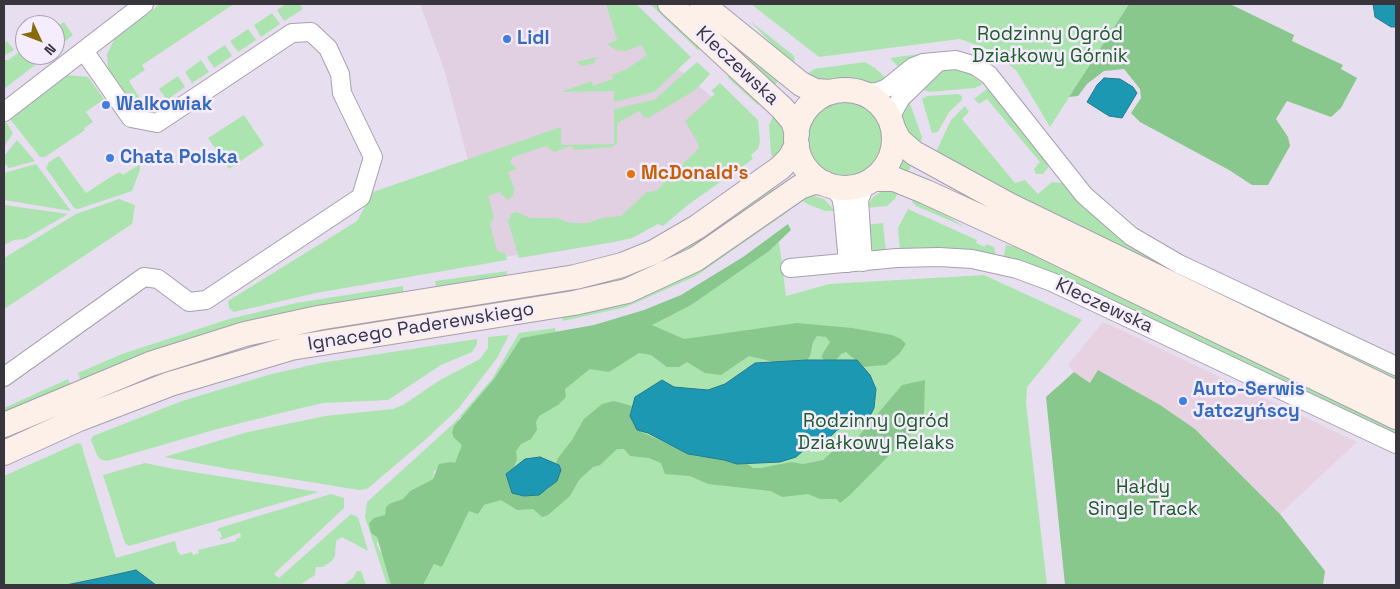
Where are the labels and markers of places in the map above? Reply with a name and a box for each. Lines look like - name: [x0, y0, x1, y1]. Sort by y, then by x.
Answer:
- place label: Lidl: [517, 28, 550, 50]
- marker: Lidl: [501, 33, 513, 45]
- place label: Walkowiak: [116, 94, 212, 116]
- marker: Walkowiak: [100, 99, 112, 111]
- place label: Chata Polska: [120, 147, 238, 169]
- marker: Chata Polska: [104, 152, 116, 164]
- place label: McDonald's: [641, 163, 748, 185]
- marker: McDonald's: [625, 168, 637, 180]
- place label: Auto-Serwis Jatczyńscy: [1193, 379, 1305, 423]
- marker: Auto-Serwis Jatczyńscy: [1177, 395, 1189, 407]

